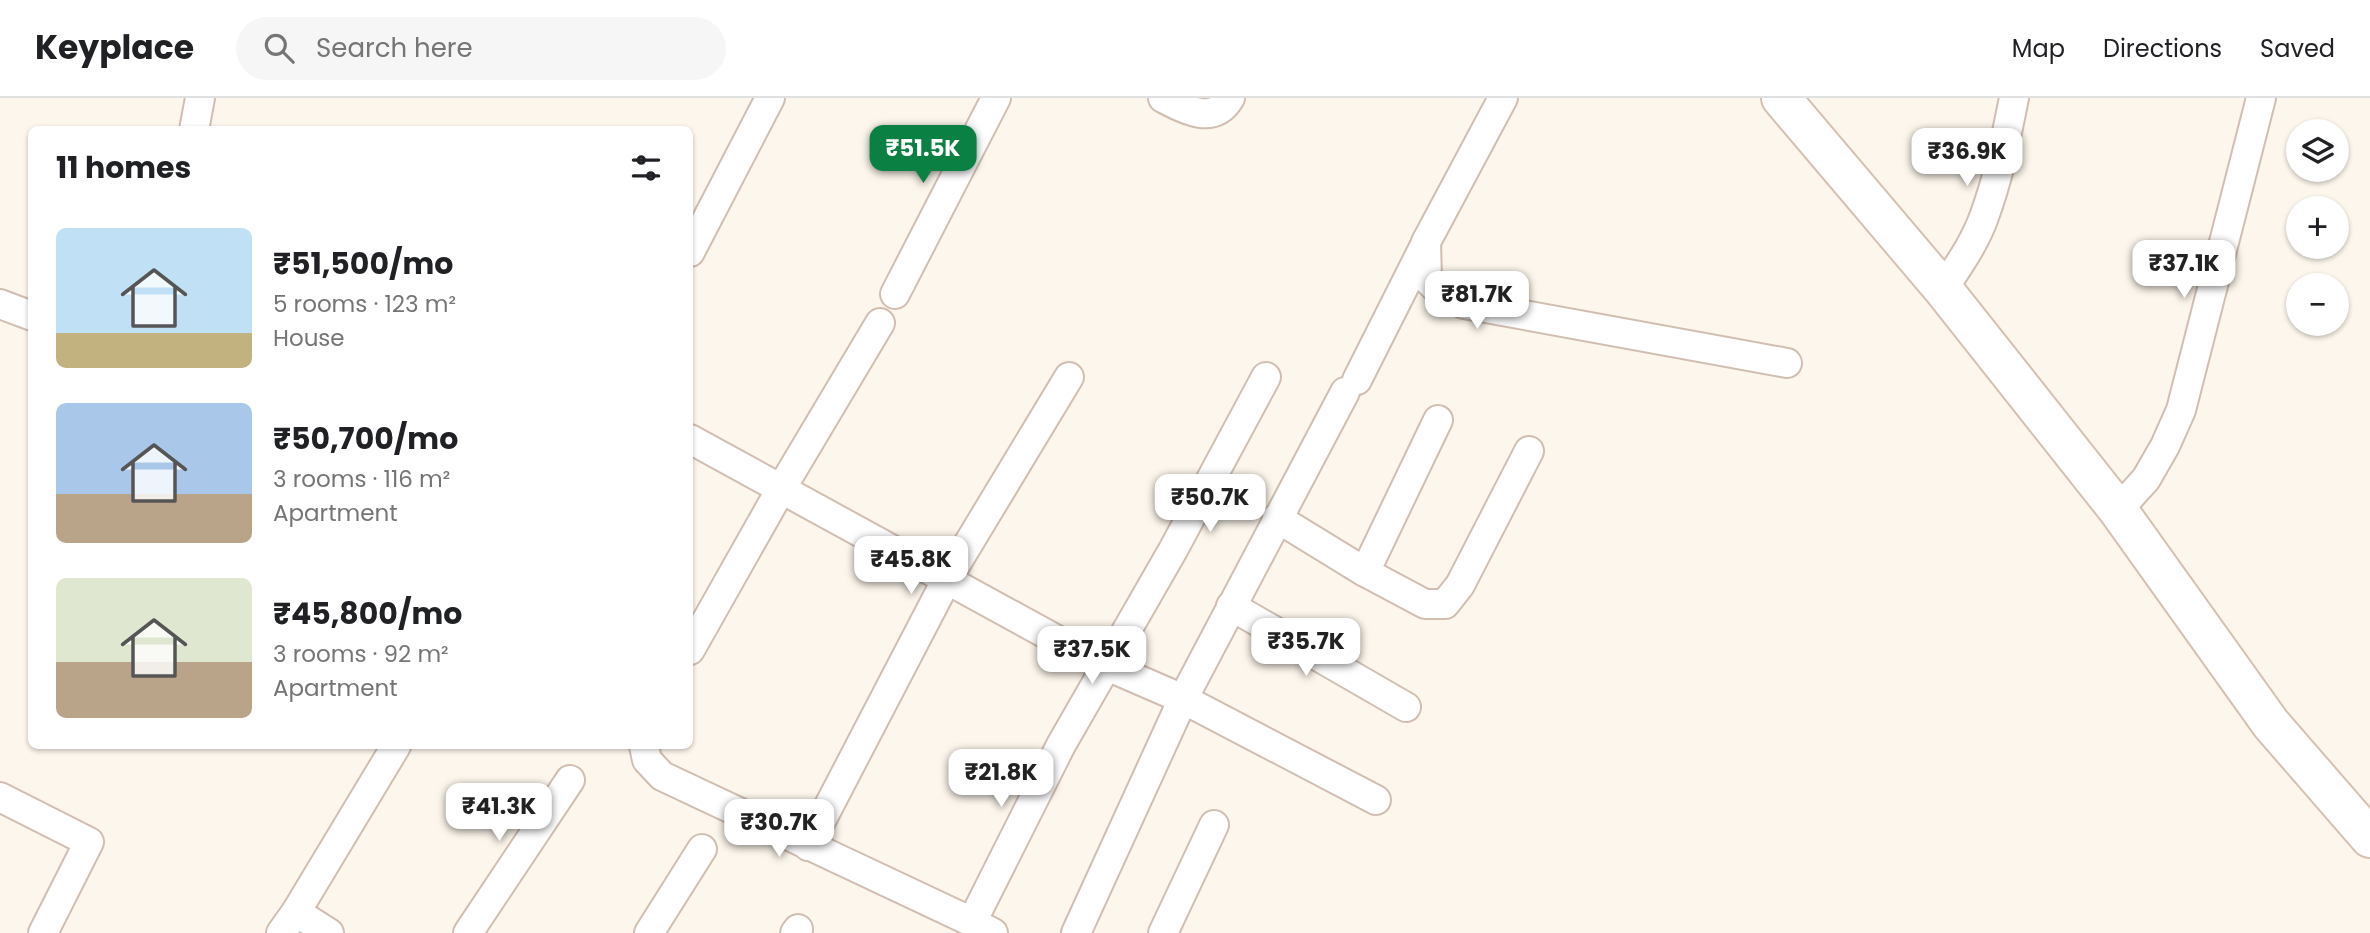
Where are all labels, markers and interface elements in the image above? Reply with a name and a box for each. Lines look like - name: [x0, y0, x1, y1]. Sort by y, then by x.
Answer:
- search box: [236, 17, 726, 80]
- text: Keyplace: [35, 24, 194, 71]
- icon: search: [260, 29, 298, 67]
- text: Search here: [316, 30, 473, 66]
- text: Map: [2012, 32, 2065, 65]
- text: Directions: [2103, 32, 2222, 65]
- text: Saved: [2260, 32, 2335, 65]
- map controls: [2286, 119, 2349, 336]
- button: layers: [2286, 119, 2349, 182]
- pin: ₹51.5K: [866, 126, 980, 185]
- pin: ₹36.9K: [1910, 129, 2024, 188]
- text: ₹51.5K: [886, 132, 960, 164]
- text: ₹36.9K: [1928, 135, 2006, 167]
- text: 11 homes: [56, 146, 191, 189]
- icon: filters: [627, 149, 665, 187]
- button: +: [2286, 196, 2349, 259]
- pin: ₹37.1K: [2127, 240, 2241, 300]
- text: ₹51,500/mo: [273, 242, 453, 285]
- text: ₹37.1K: [2148, 247, 2220, 279]
- icon: home: [112, 256, 196, 340]
- pin: ₹81.7K: [1420, 272, 1534, 331]
- button: −: [2286, 273, 2349, 336]
- text: ₹81.7K: [1441, 278, 1513, 310]
- text: 5 rooms · 123 m²: [273, 288, 456, 320]
- text: House: [273, 322, 345, 354]
- text: ₹50,700/mo: [273, 417, 458, 460]
- icon: home: [112, 431, 196, 515]
- text: 3 rooms · 116 m²: [273, 463, 450, 495]
- pin: ₹50.7K: [1153, 474, 1267, 534]
- text: ₹50.7K: [1171, 481, 1249, 513]
- text: Apartment: [273, 497, 398, 529]
- pin: ₹45.8K: [854, 536, 968, 596]
- text: ₹45.8K: [870, 543, 952, 575]
- text: ₹45,800/mo: [273, 592, 462, 635]
- icon: home: [112, 606, 196, 690]
- pin: ₹35.7K: [1249, 618, 1363, 678]
- text: ₹35.7K: [1267, 625, 1345, 657]
- pin: ₹37.5K: [1035, 626, 1149, 686]
- text: ₹37.5K: [1053, 633, 1131, 665]
- text: 3 rooms · 92 m²: [273, 638, 449, 670]
- text: Apartment: [273, 672, 398, 704]
- pin: ₹21.8K: [944, 750, 1058, 809]
- text: ₹21.8K: [965, 756, 1037, 788]
- pin: ₹41.3K: [442, 784, 556, 843]
- text: ₹41.3K: [462, 790, 536, 822]
- pin: ₹30.7K: [722, 800, 836, 859]
- text: ₹30.7K: [740, 806, 818, 838]

